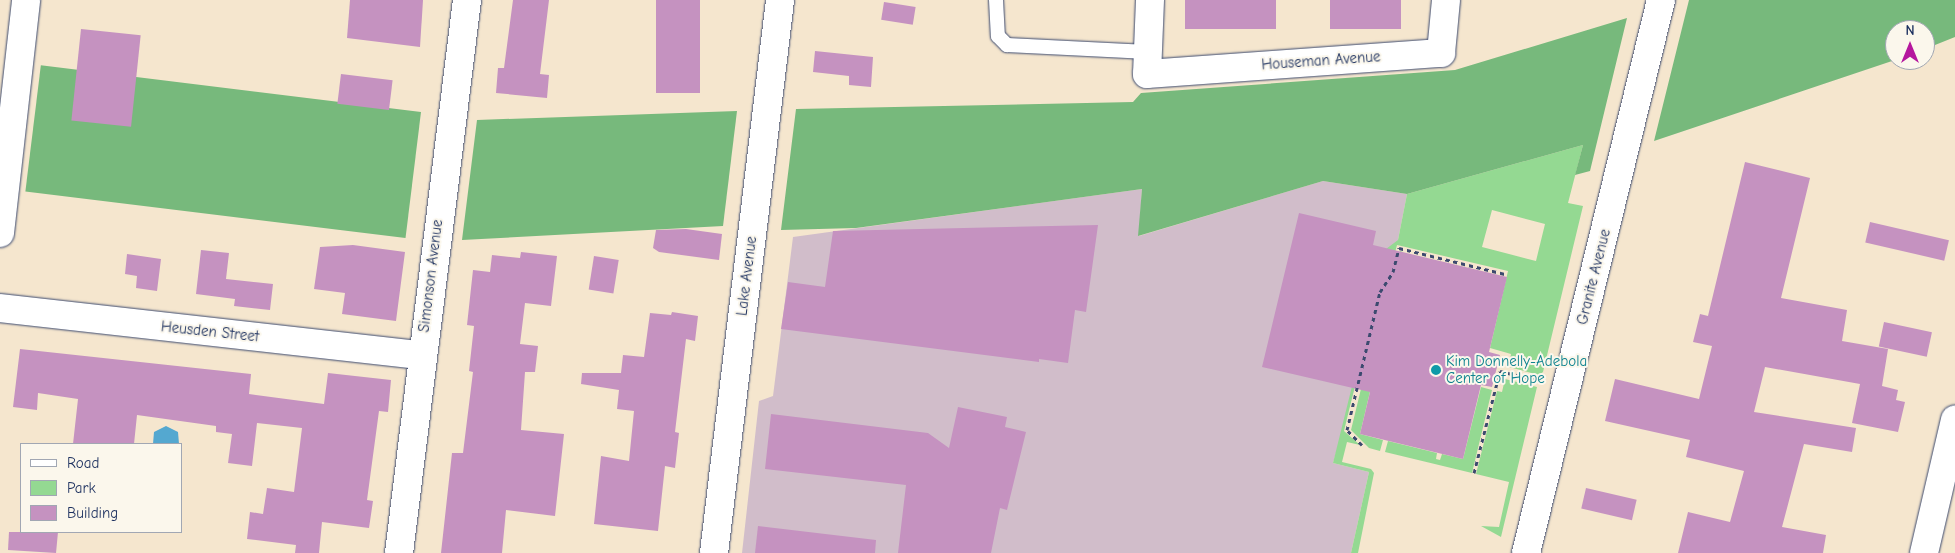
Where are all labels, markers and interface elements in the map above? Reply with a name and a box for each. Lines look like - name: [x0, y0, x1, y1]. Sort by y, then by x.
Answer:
- north arrow: [1885, 20, 1935, 70]
- text: N: [1905, 22, 1915, 39]
- street label: Houseman Avenue: [1261, 48, 1381, 74]
- street label: Simonson Avenue: [415, 219, 447, 333]
- street label: Granite Avenue: [1573, 227, 1615, 327]
- street label: Lake Avenue: [733, 235, 761, 317]
- street label: Heusden Street: [160, 318, 260, 346]
- place label: Kim Donnelly-Adebola Center of Hope: [1446, 352, 1587, 387]
- marker: Kim Donnelly-Adebola Center of Hope: [1430, 364, 1442, 376]
- legend: [20, 443, 182, 533]
- text: Road: [67, 454, 99, 472]
- text: Park: [67, 479, 96, 497]
- text: Building: [67, 504, 118, 522]

